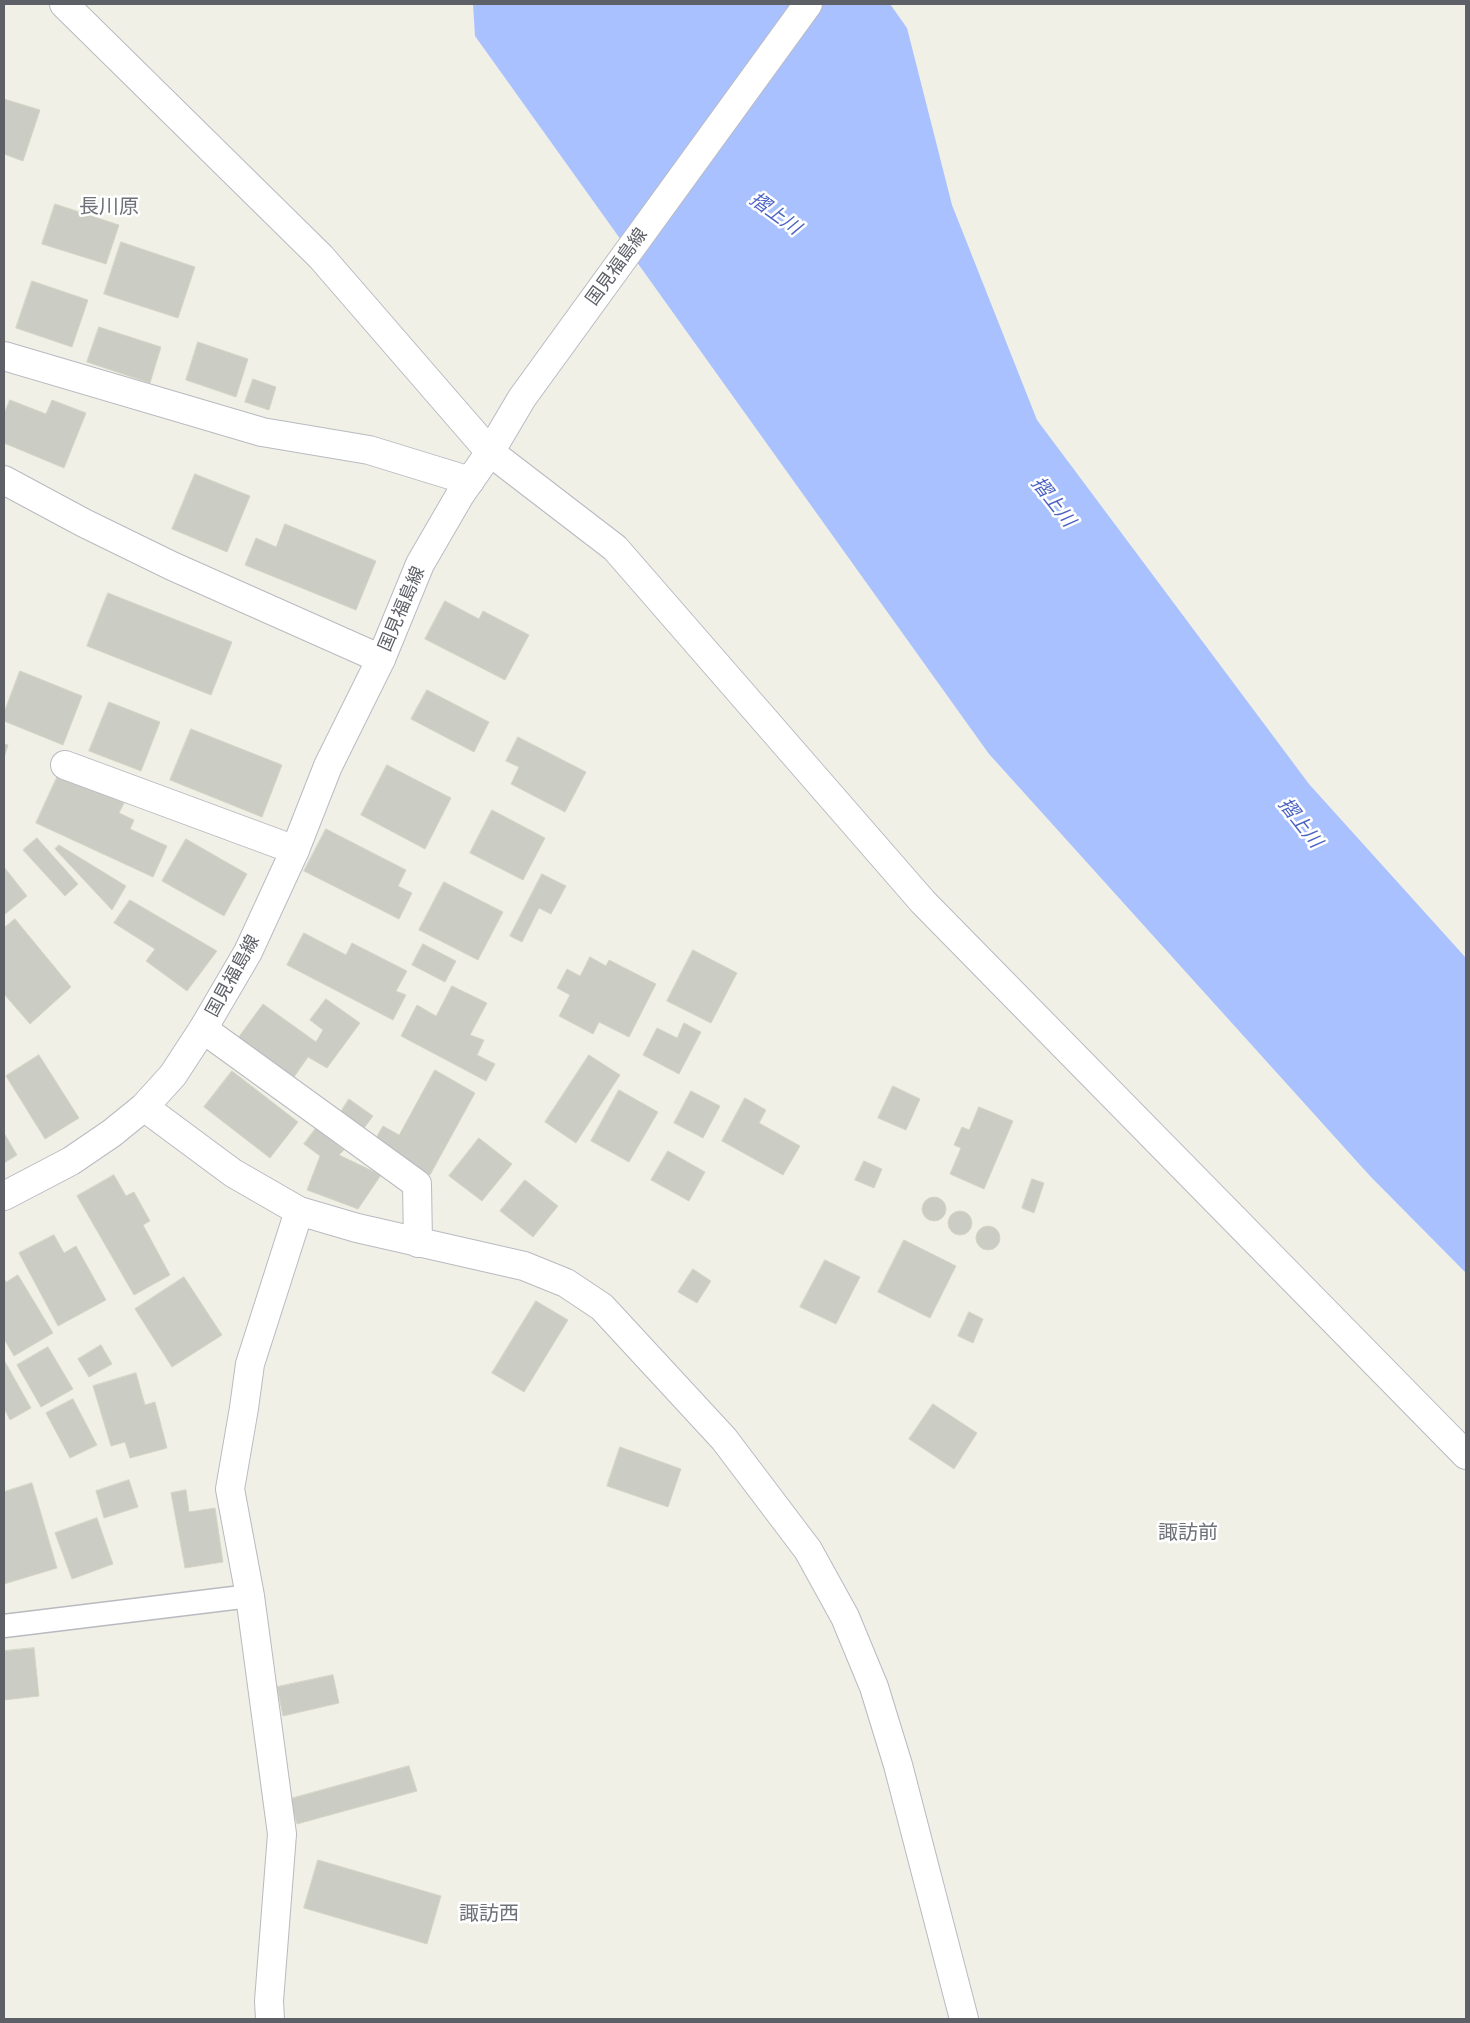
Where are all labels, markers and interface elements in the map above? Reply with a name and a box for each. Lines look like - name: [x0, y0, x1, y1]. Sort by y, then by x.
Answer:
- water label: 摺上川: [745, 188, 805, 240]
- district label: 長川原: [79, 195, 139, 219]
- street label: 国見福島線: [582, 224, 652, 310]
- water label: 摺上川: [1026, 473, 1080, 531]
- street label: 国見福島線: [374, 563, 430, 655]
- water label: 摺上川: [1273, 794, 1327, 852]
- street label: 国見福島線: [202, 931, 264, 1021]
- district label: 諏訪前: [1158, 1521, 1218, 1545]
- district label: 諏訪西: [459, 1902, 519, 1926]

